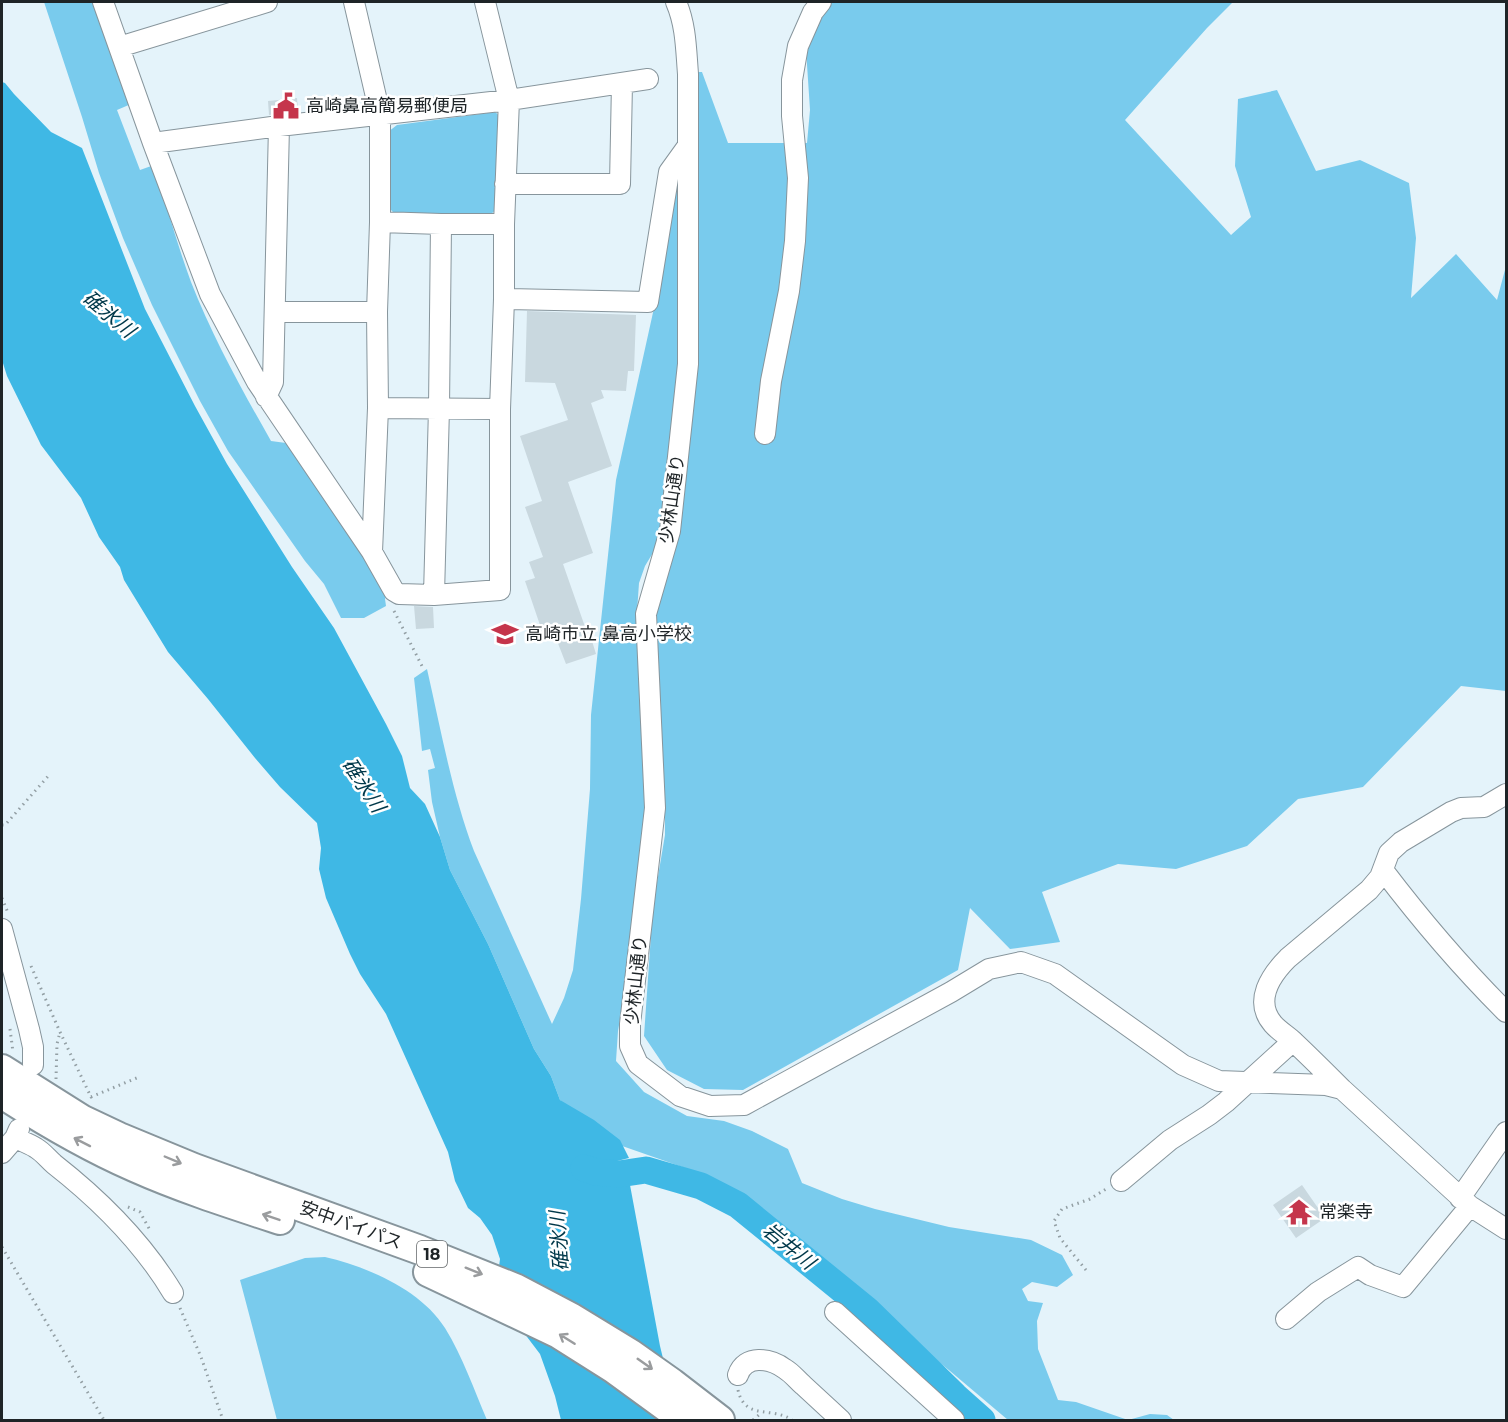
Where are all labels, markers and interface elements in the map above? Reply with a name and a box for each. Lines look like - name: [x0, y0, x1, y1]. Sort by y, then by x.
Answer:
- public building icon: 高崎鼻高簡易郵便局: [271, 91, 301, 121]
- place label: 高崎鼻高簡易郵便局: [306, 95, 468, 117]
- water label: 碓氷川: [78, 286, 141, 344]
- street label: 少林山通り: [655, 453, 689, 545]
- school or university icon: 高崎市立 鼻高小学校: [490, 619, 520, 649]
- place label: 高崎市立 鼻高小学校: [525, 623, 692, 645]
- water label: 碓氷川: [338, 753, 391, 818]
- street label: 少林山通り: [620, 934, 652, 1026]
- one-way arrow: [73, 1135, 91, 1147]
- one-way arrow: [163, 1155, 182, 1166]
- street label: 安中バイパス: [297, 1196, 405, 1254]
- temple icon: 常楽寺: [1284, 1197, 1314, 1227]
- place label: 常楽寺: [1319, 1201, 1373, 1223]
- water label: 碓氷川: [545, 1208, 573, 1272]
- one-way arrow: [262, 1211, 281, 1222]
- water label: 岩井川: [758, 1218, 821, 1275]
- road number: 18: [417, 1241, 447, 1267]
- one-way arrow: [464, 1266, 483, 1277]
- one-way arrow: [559, 1333, 576, 1345]
- one-way arrow: [636, 1358, 652, 1370]

